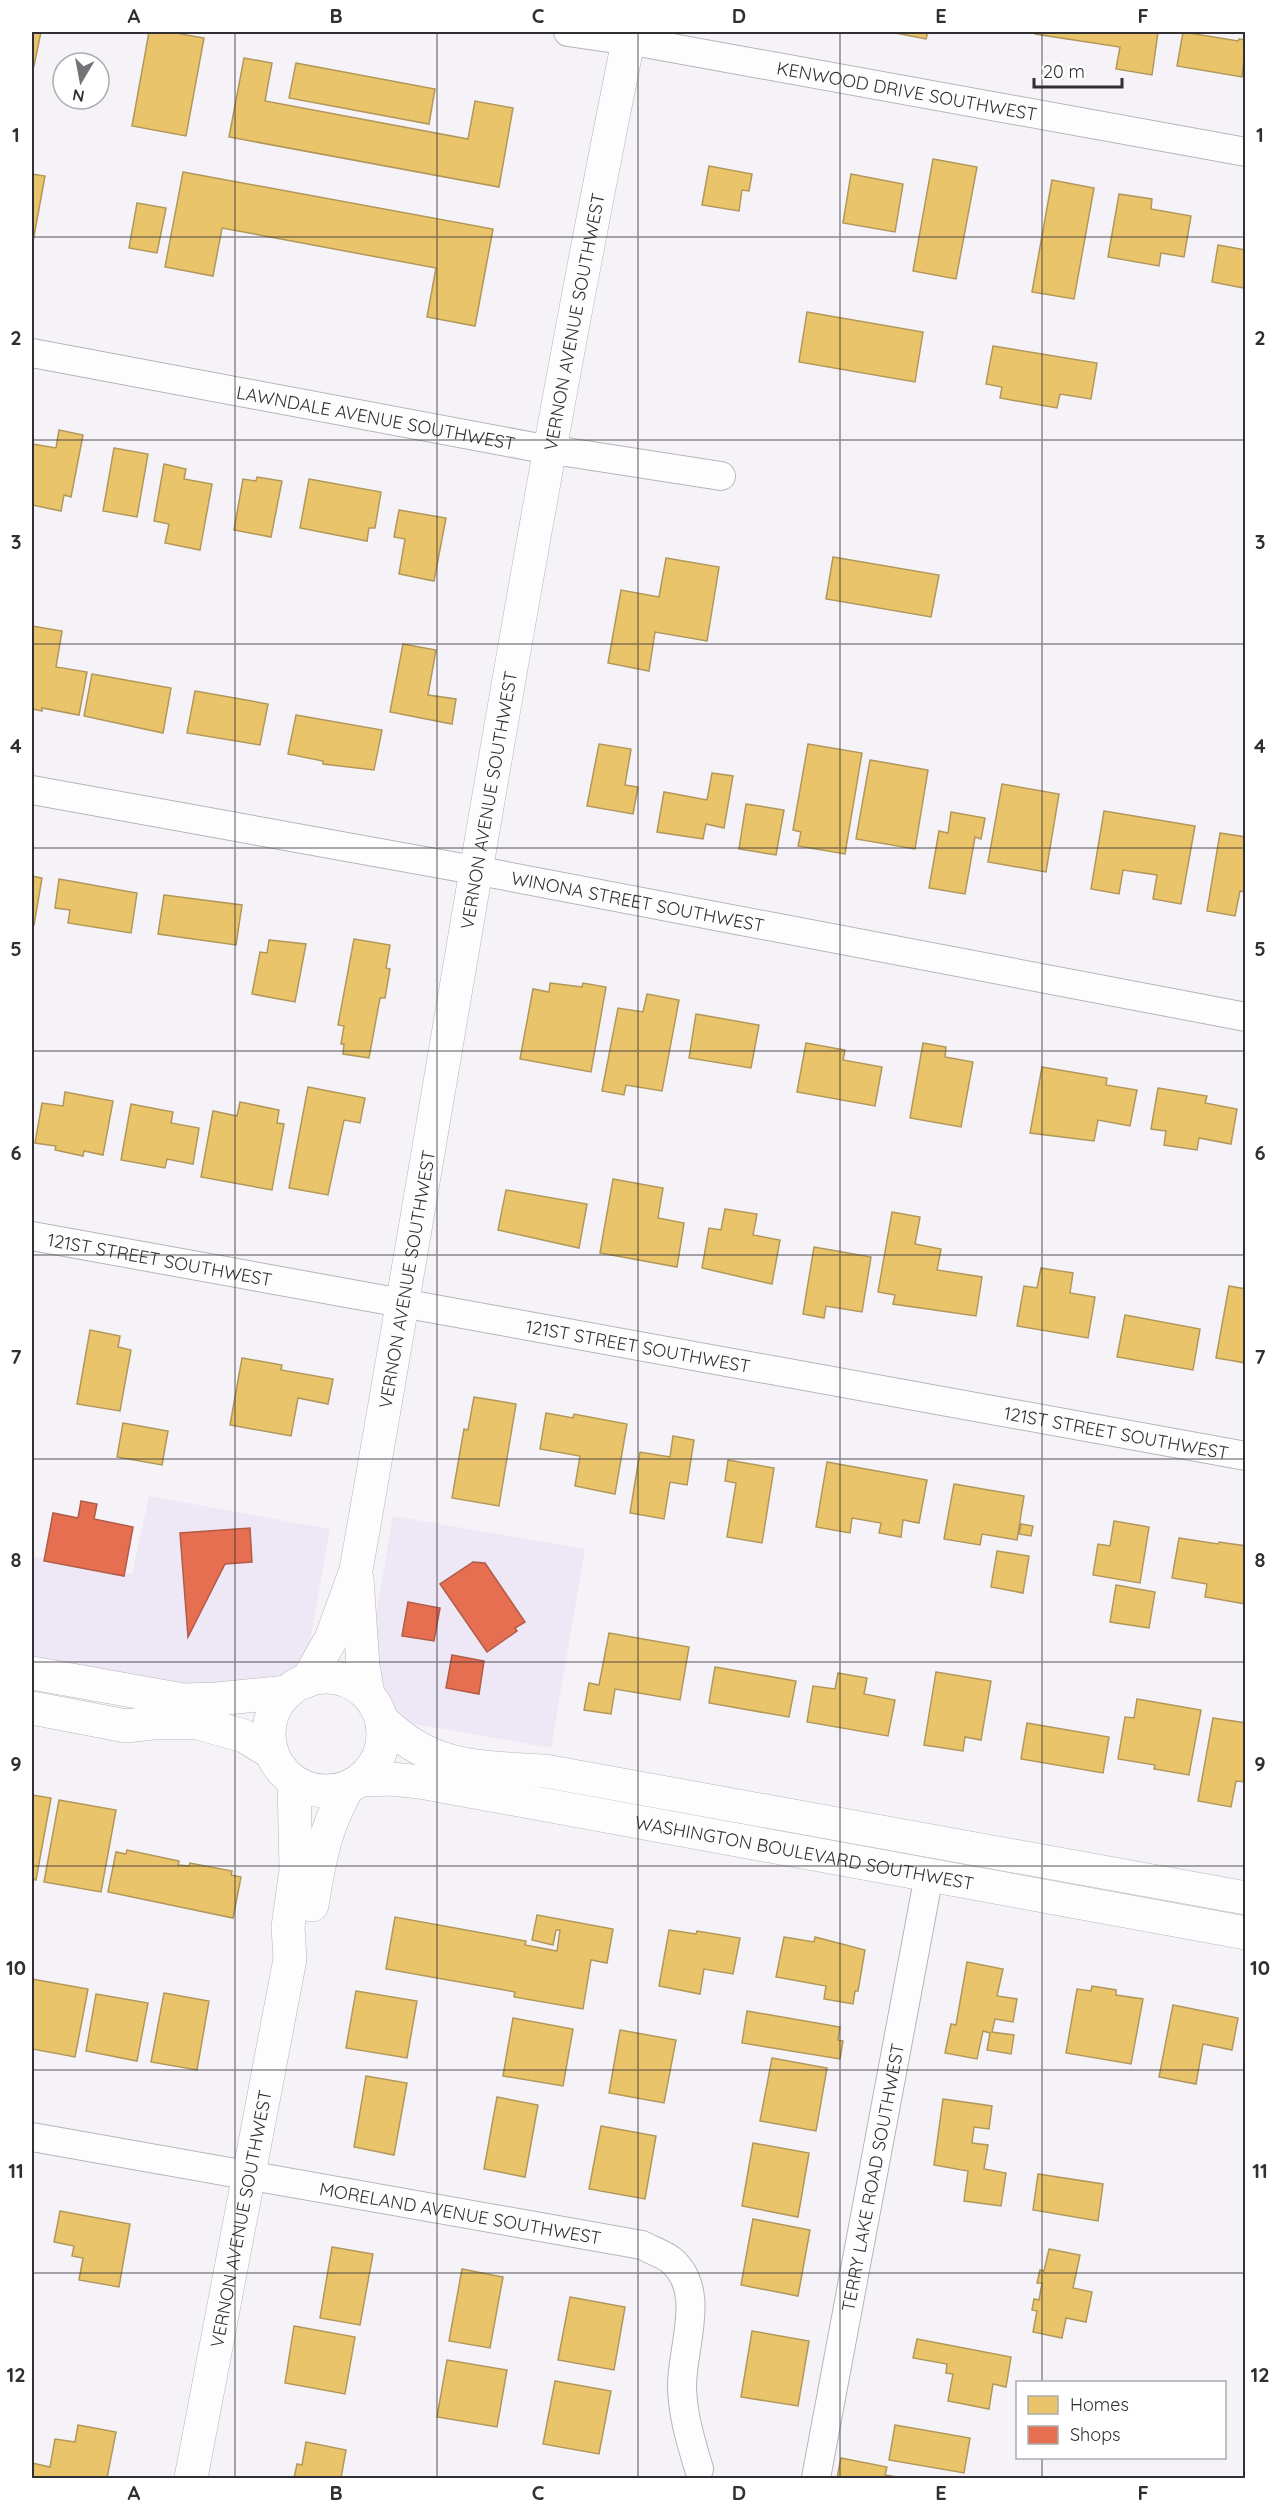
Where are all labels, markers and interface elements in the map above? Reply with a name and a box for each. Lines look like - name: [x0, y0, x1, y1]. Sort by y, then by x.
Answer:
- text: A: [128, 3, 141, 28]
- text: B: [329, 3, 343, 28]
- text: C: [532, 3, 545, 28]
- text: D: [732, 3, 746, 28]
- text: E: [935, 3, 947, 28]
- text: F: [1137, 3, 1149, 28]
- north arrow: [51, 51, 111, 111]
- scale bar: [1034, 51, 1122, 89]
- street label: KENWOOD DRIVE SOUTHWEST: [775, 56, 1039, 125]
- text: 20 m: [1043, 60, 1085, 83]
- text: N: [71, 85, 86, 107]
- text: 1: [12, 122, 20, 147]
- text: 1: [1256, 122, 1264, 147]
- street label: VERNON AVENUE SOUTHWEST: [538, 191, 609, 452]
- text: 2: [10, 325, 22, 350]
- text: 2: [1254, 325, 1266, 350]
- street label: LAWNDALE AVENUE SOUTHWEST: [235, 380, 517, 455]
- text: 3: [11, 529, 21, 554]
- text: 3: [1255, 529, 1265, 554]
- street label: VERNON AVENUE SOUTHWEST: [455, 669, 522, 931]
- text: 4: [10, 733, 22, 758]
- text: 4: [1254, 733, 1266, 758]
- street label: WINONA STREET SOUTHWEST: [509, 866, 766, 937]
- text: 5: [10, 936, 22, 961]
- text: 5: [1254, 936, 1266, 961]
- text: 6: [10, 1140, 22, 1165]
- text: 6: [1254, 1140, 1266, 1165]
- street label: VERNON AVENUE SOUTHWEST: [373, 1148, 440, 1410]
- street label: 121ST STREET SOUTHWEST: [46, 1228, 274, 1291]
- street label: 121ST STREET SOUTHWEST: [524, 1314, 752, 1377]
- text: 7: [11, 1344, 22, 1369]
- text: 7: [1255, 1344, 1266, 1369]
- street label: 121ST STREET SOUTHWEST: [1002, 1401, 1231, 1464]
- text: 8: [11, 1547, 22, 1572]
- text: 8: [1255, 1547, 1266, 1572]
- text: 9: [10, 1751, 22, 1776]
- text: 9: [1254, 1751, 1266, 1776]
- street label: WASHINGTON BOULEVARD SOUTHWEST: [633, 1810, 976, 1895]
- text: 10: [6, 1955, 26, 1980]
- text: 10: [1250, 1955, 1270, 1980]
- street label: TERRY LAKE ROAD SOUTHWEST: [836, 2041, 909, 2313]
- street label: VERNON AVENUE SOUTHWEST: [205, 2088, 276, 2349]
- text: 11: [8, 2158, 24, 2183]
- text: 11: [1252, 2158, 1268, 2183]
- street label: MORELAND AVENUE SOUTHWEST: [318, 2177, 603, 2249]
- text: 12: [6, 2362, 26, 2387]
- text: 12: [1250, 2362, 1270, 2387]
- legend: [1016, 2381, 1226, 2459]
- text: Homes: [1070, 2393, 1129, 2416]
- text: Shops: [1070, 2423, 1121, 2446]
- text: A: [128, 2480, 141, 2505]
- text: B: [329, 2480, 343, 2505]
- text: C: [532, 2480, 545, 2505]
- text: D: [732, 2480, 746, 2505]
- text: E: [935, 2480, 947, 2505]
- text: F: [1137, 2480, 1149, 2505]

